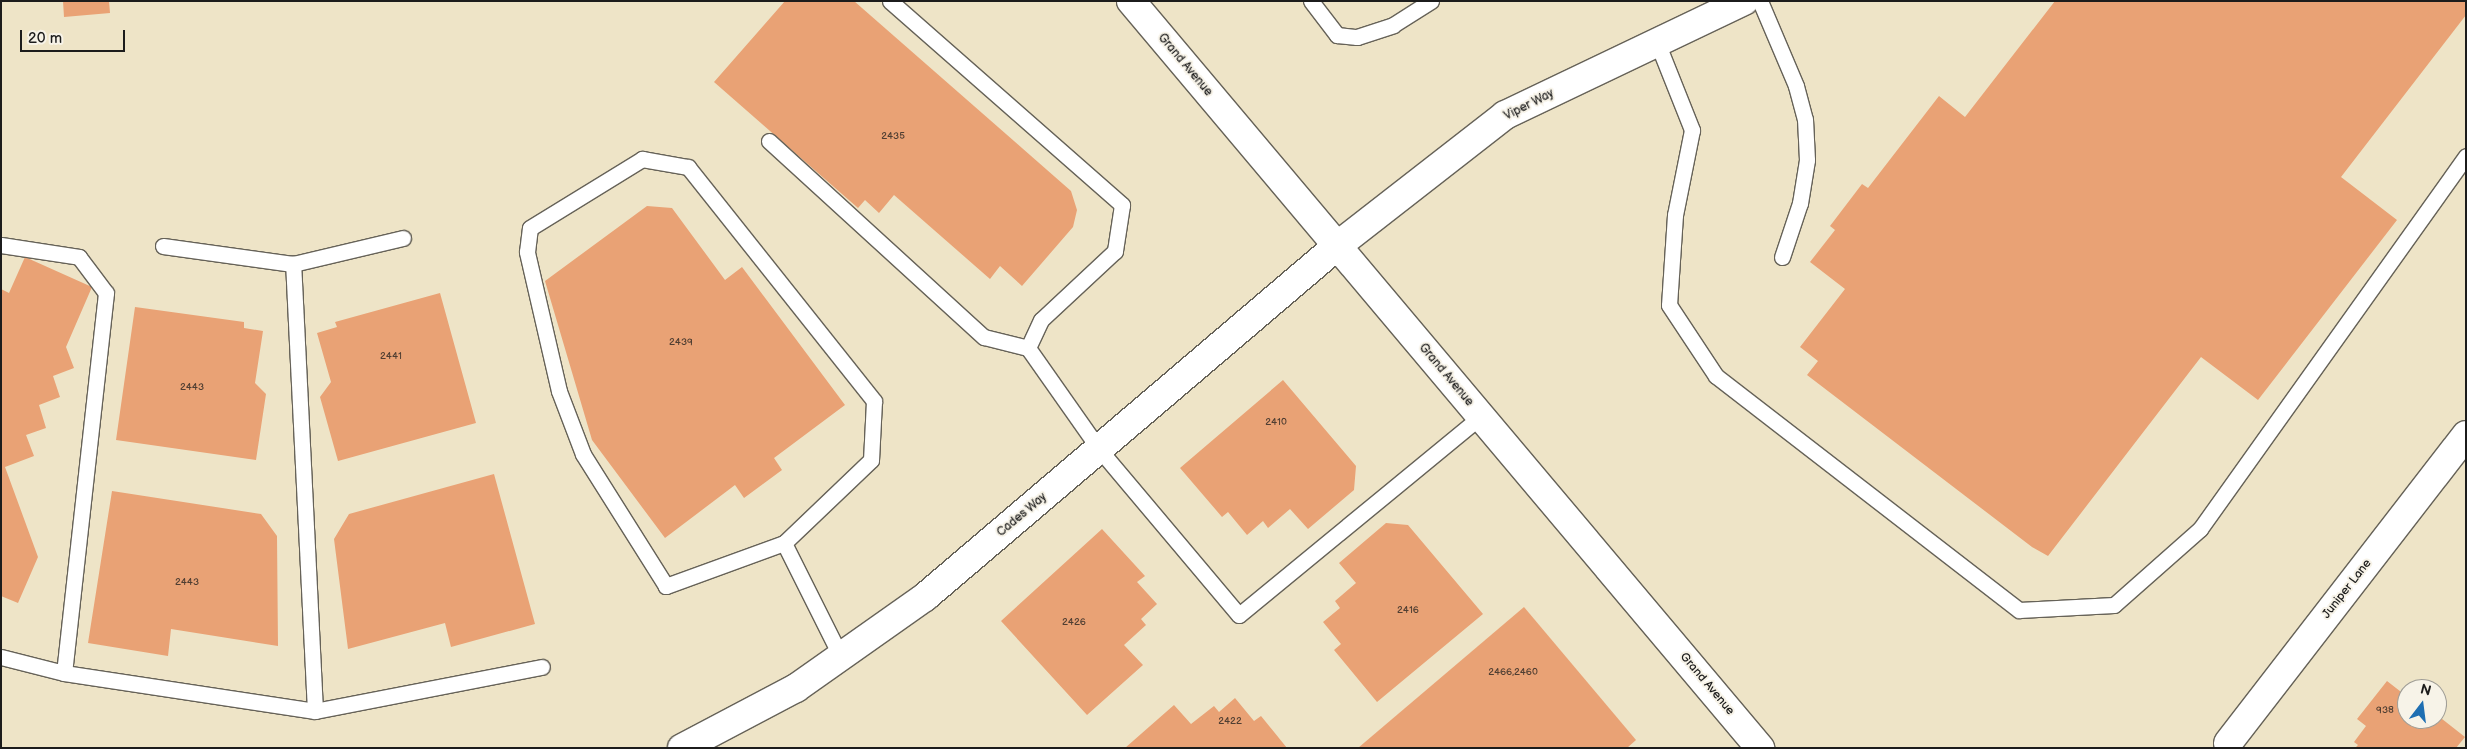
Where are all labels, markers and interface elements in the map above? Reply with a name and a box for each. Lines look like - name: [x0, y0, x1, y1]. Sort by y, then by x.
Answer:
- scale bar: [22, 20, 128, 52]
- text: 20 m: [28, 29, 62, 48]
- street label: Grand Avenue: [1155, 31, 1215, 99]
- street label: Viper Way: [1502, 86, 1556, 124]
- house number: 2435: [881, 131, 905, 143]
- house number: 2439: [669, 337, 693, 349]
- street label: Grand Avenue: [1416, 341, 1476, 409]
- house number: 2441: [380, 351, 402, 363]
- house number: 2443: [180, 382, 204, 394]
- house number: 2410: [1265, 417, 1287, 429]
- street label: Cades Way: [994, 490, 1050, 540]
- street label: Juniper Lane: [2319, 556, 2375, 622]
- house number: 2443: [175, 577, 199, 589]
- house number: 2416: [1397, 605, 1419, 617]
- house number: 2426: [1062, 617, 1086, 629]
- street label: Grand Avenue: [1677, 650, 1737, 718]
- house number: 2466,2460: [1488, 667, 1538, 679]
- north arrow: [2397, 679, 2447, 729]
- text: N: [2418, 680, 2433, 700]
- house number: 938: [2376, 705, 2394, 717]
- house number: 2422: [1218, 716, 1242, 728]

